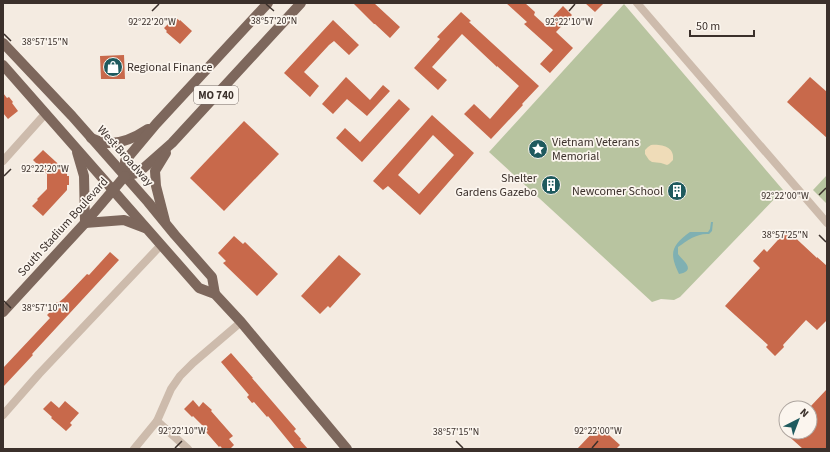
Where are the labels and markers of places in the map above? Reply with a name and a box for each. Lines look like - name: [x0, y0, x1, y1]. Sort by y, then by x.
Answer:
- shop icon: Regional Finance: [102, 56, 124, 78]
- place label: Regional Finance: [127, 59, 212, 76]
- place label: Vietnam Veterans Memorial: [552, 134, 639, 165]
- place icon: Vietnam Veterans Memorial: [527, 138, 549, 160]
- place label: Shelter Gardens Gazebo: [455, 170, 538, 201]
- building icon: Shelter Gardens Gazebo: [540, 174, 562, 196]
- building icon: Newcomer School: [666, 180, 688, 202]
- place label: Newcomer School: [572, 183, 663, 200]

